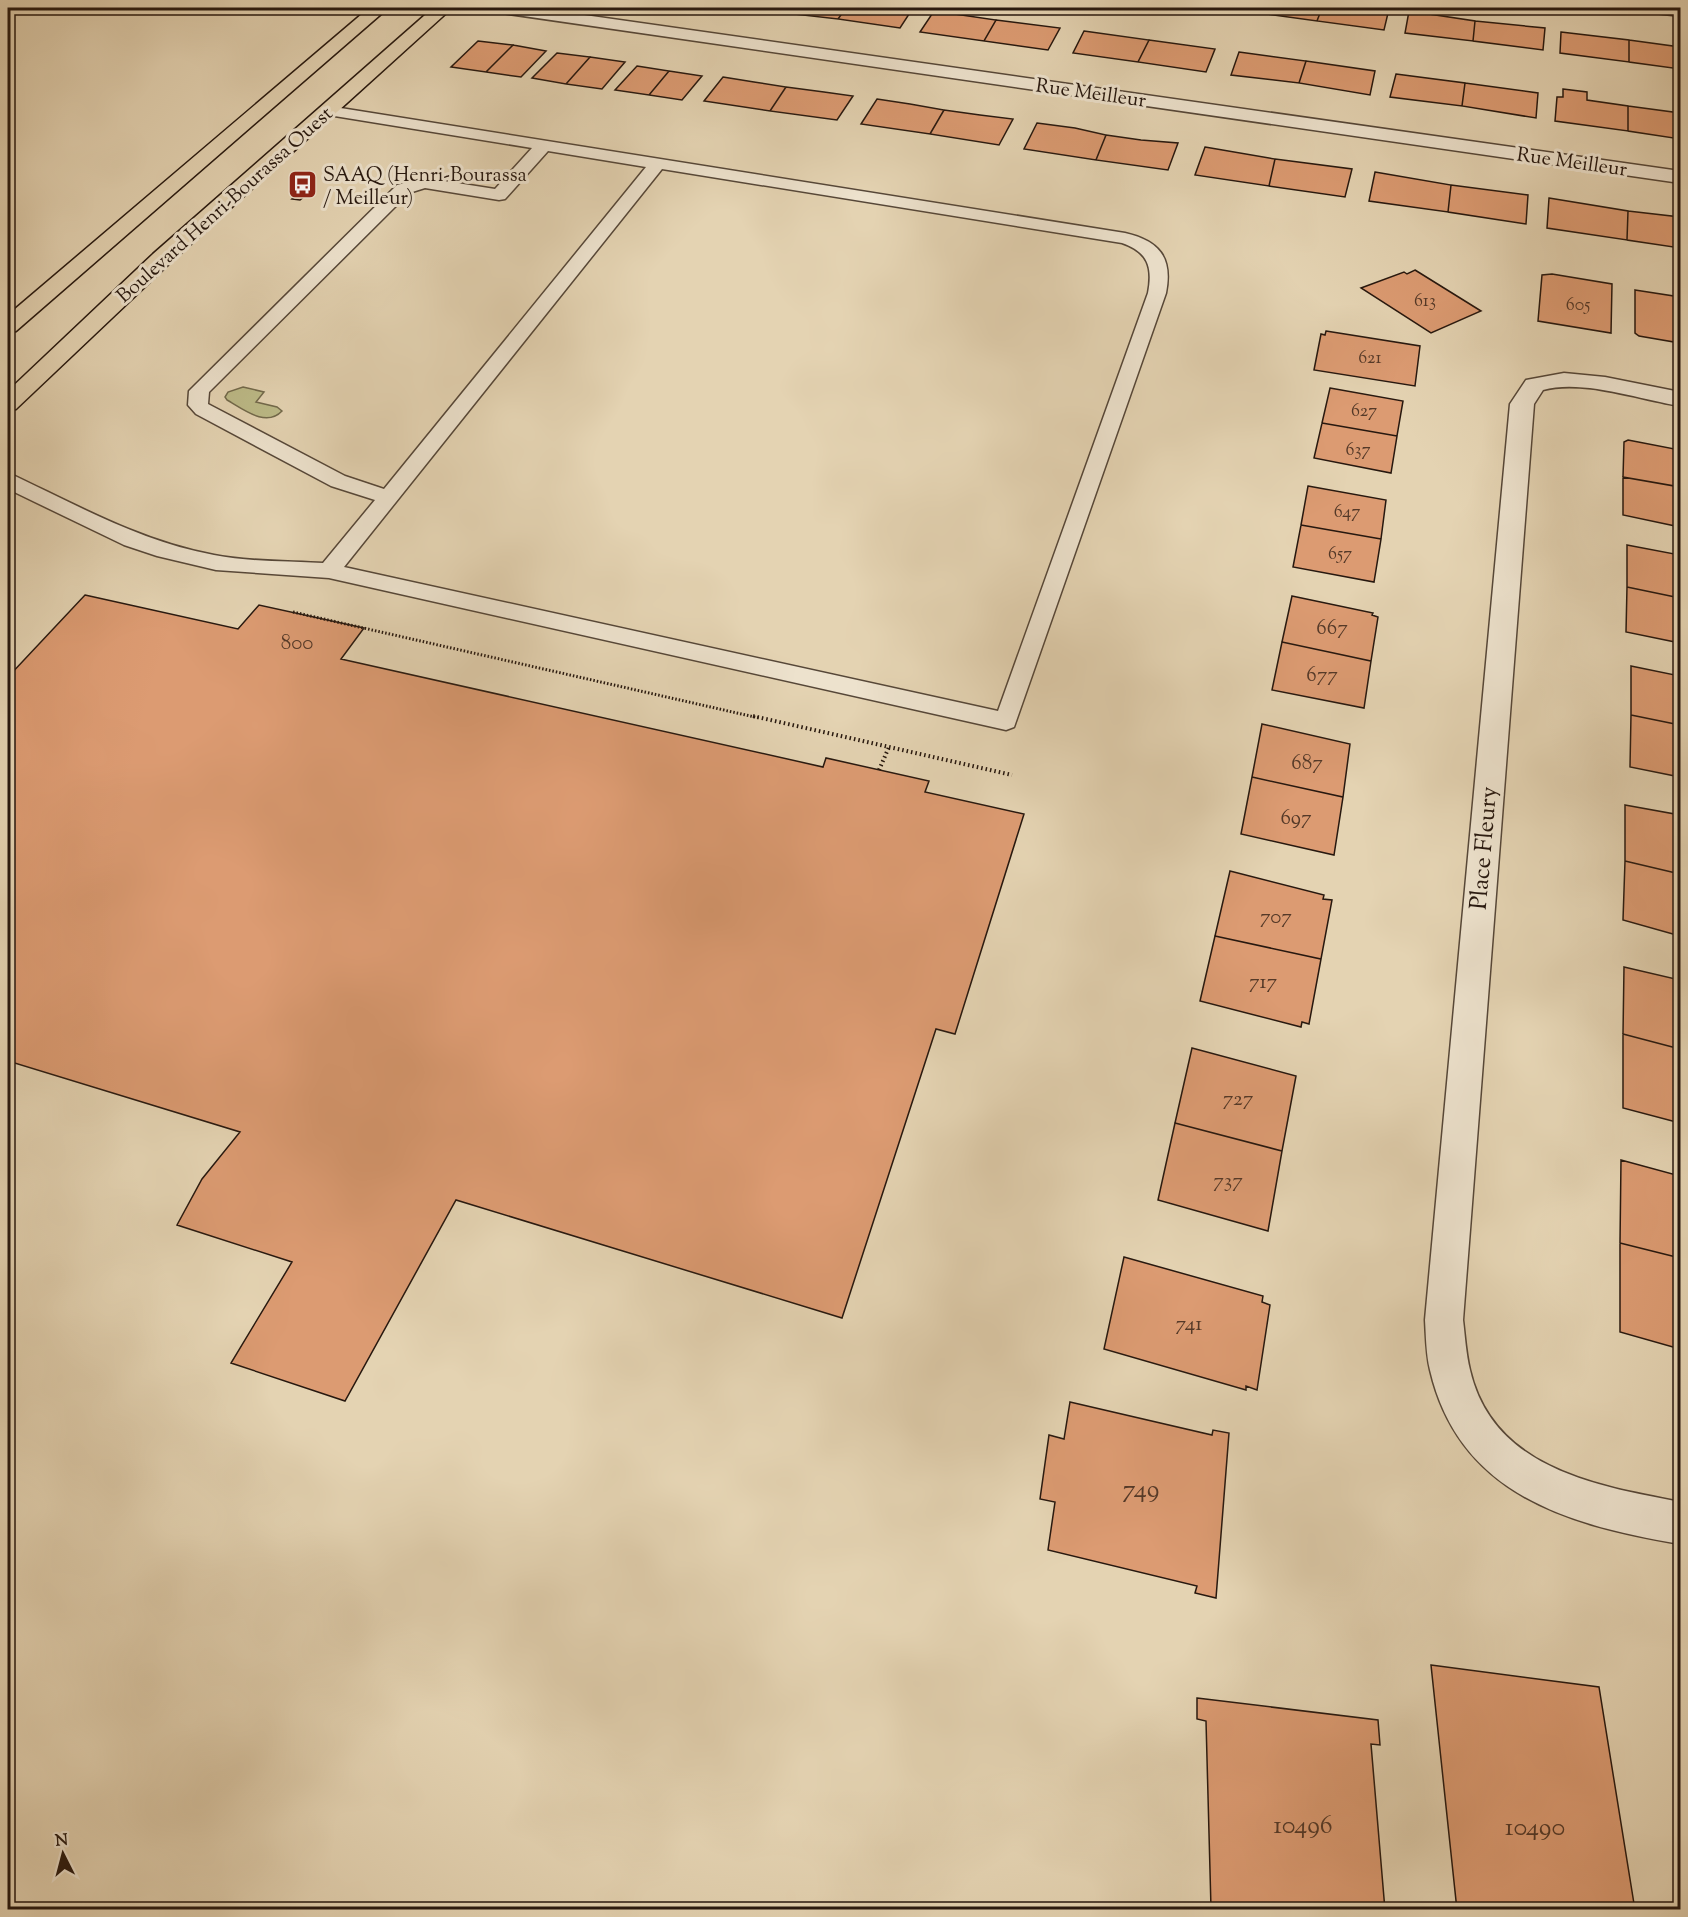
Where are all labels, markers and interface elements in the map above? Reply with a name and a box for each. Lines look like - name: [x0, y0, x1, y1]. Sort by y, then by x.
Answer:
- street label: Rue Meilleur: [1034, 72, 1148, 117]
- street label: Boulevard Henri-Bourassa Ouest: [111, 101, 340, 311]
- street label: Rue Meilleur: [1515, 141, 1629, 186]
- place label: SAAQ (Henri-Bourassa / Meilleur): [323, 162, 527, 214]
- bus stop icon: SAAQ (Henri-Bourassa / Meilleur): [286, 169, 318, 201]
- house number: 613: [1414, 289, 1436, 315]
- house number: 605: [1566, 293, 1590, 319]
- house number: 621: [1358, 346, 1382, 372]
- house number: 627: [1351, 399, 1377, 425]
- house number: 637: [1345, 438, 1371, 464]
- house number: 647: [1334, 500, 1360, 526]
- house number: 657: [1328, 542, 1352, 568]
- house number: 667: [1316, 614, 1348, 644]
- house number: 800: [281, 629, 313, 659]
- house number: 677: [1306, 661, 1338, 691]
- house number: 687: [1291, 749, 1323, 779]
- street label: Place Fleury: [1463, 785, 1507, 911]
- house number: 697: [1280, 804, 1312, 834]
- house number: 707: [1260, 903, 1292, 933]
- house number: 717: [1249, 968, 1278, 998]
- house number: 727: [1223, 1085, 1254, 1115]
- house number: 737: [1213, 1167, 1243, 1197]
- house number: 741: [1176, 1310, 1202, 1340]
- house number: 749: [1123, 1472, 1159, 1509]
- house number: 10496: [1273, 1808, 1333, 1845]
- house number: 10490: [1505, 1810, 1565, 1847]
- north arrow: [33, 1824, 93, 1884]
- text: N: [54, 1829, 69, 1854]

